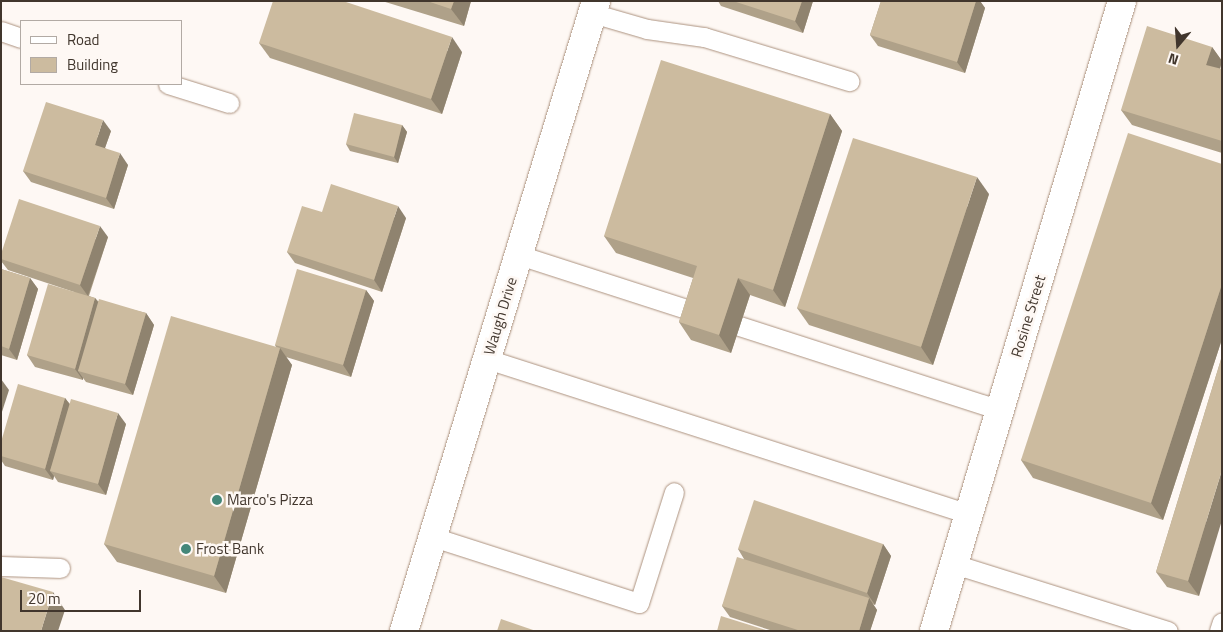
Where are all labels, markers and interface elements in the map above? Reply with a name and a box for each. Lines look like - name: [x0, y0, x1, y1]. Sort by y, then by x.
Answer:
- legend: [20, 20, 182, 85]
- north arrow: [1153, 20, 1203, 70]
- text: Road: [67, 28, 99, 51]
- text: N: [1165, 48, 1181, 71]
- text: Building: [67, 53, 118, 76]
- street label: Rosine Street: [1007, 273, 1049, 359]
- street label: Waugh Drive: [480, 275, 520, 357]
- place label: Marco's Pizza: [227, 491, 313, 509]
- marker: Marco's Pizza: [211, 494, 223, 506]
- place label: Frost Bank: [196, 540, 264, 558]
- marker: Frost Bank: [180, 543, 192, 555]
- scale bar: [22, 580, 144, 612]
- text: 20 m: [28, 587, 61, 610]

